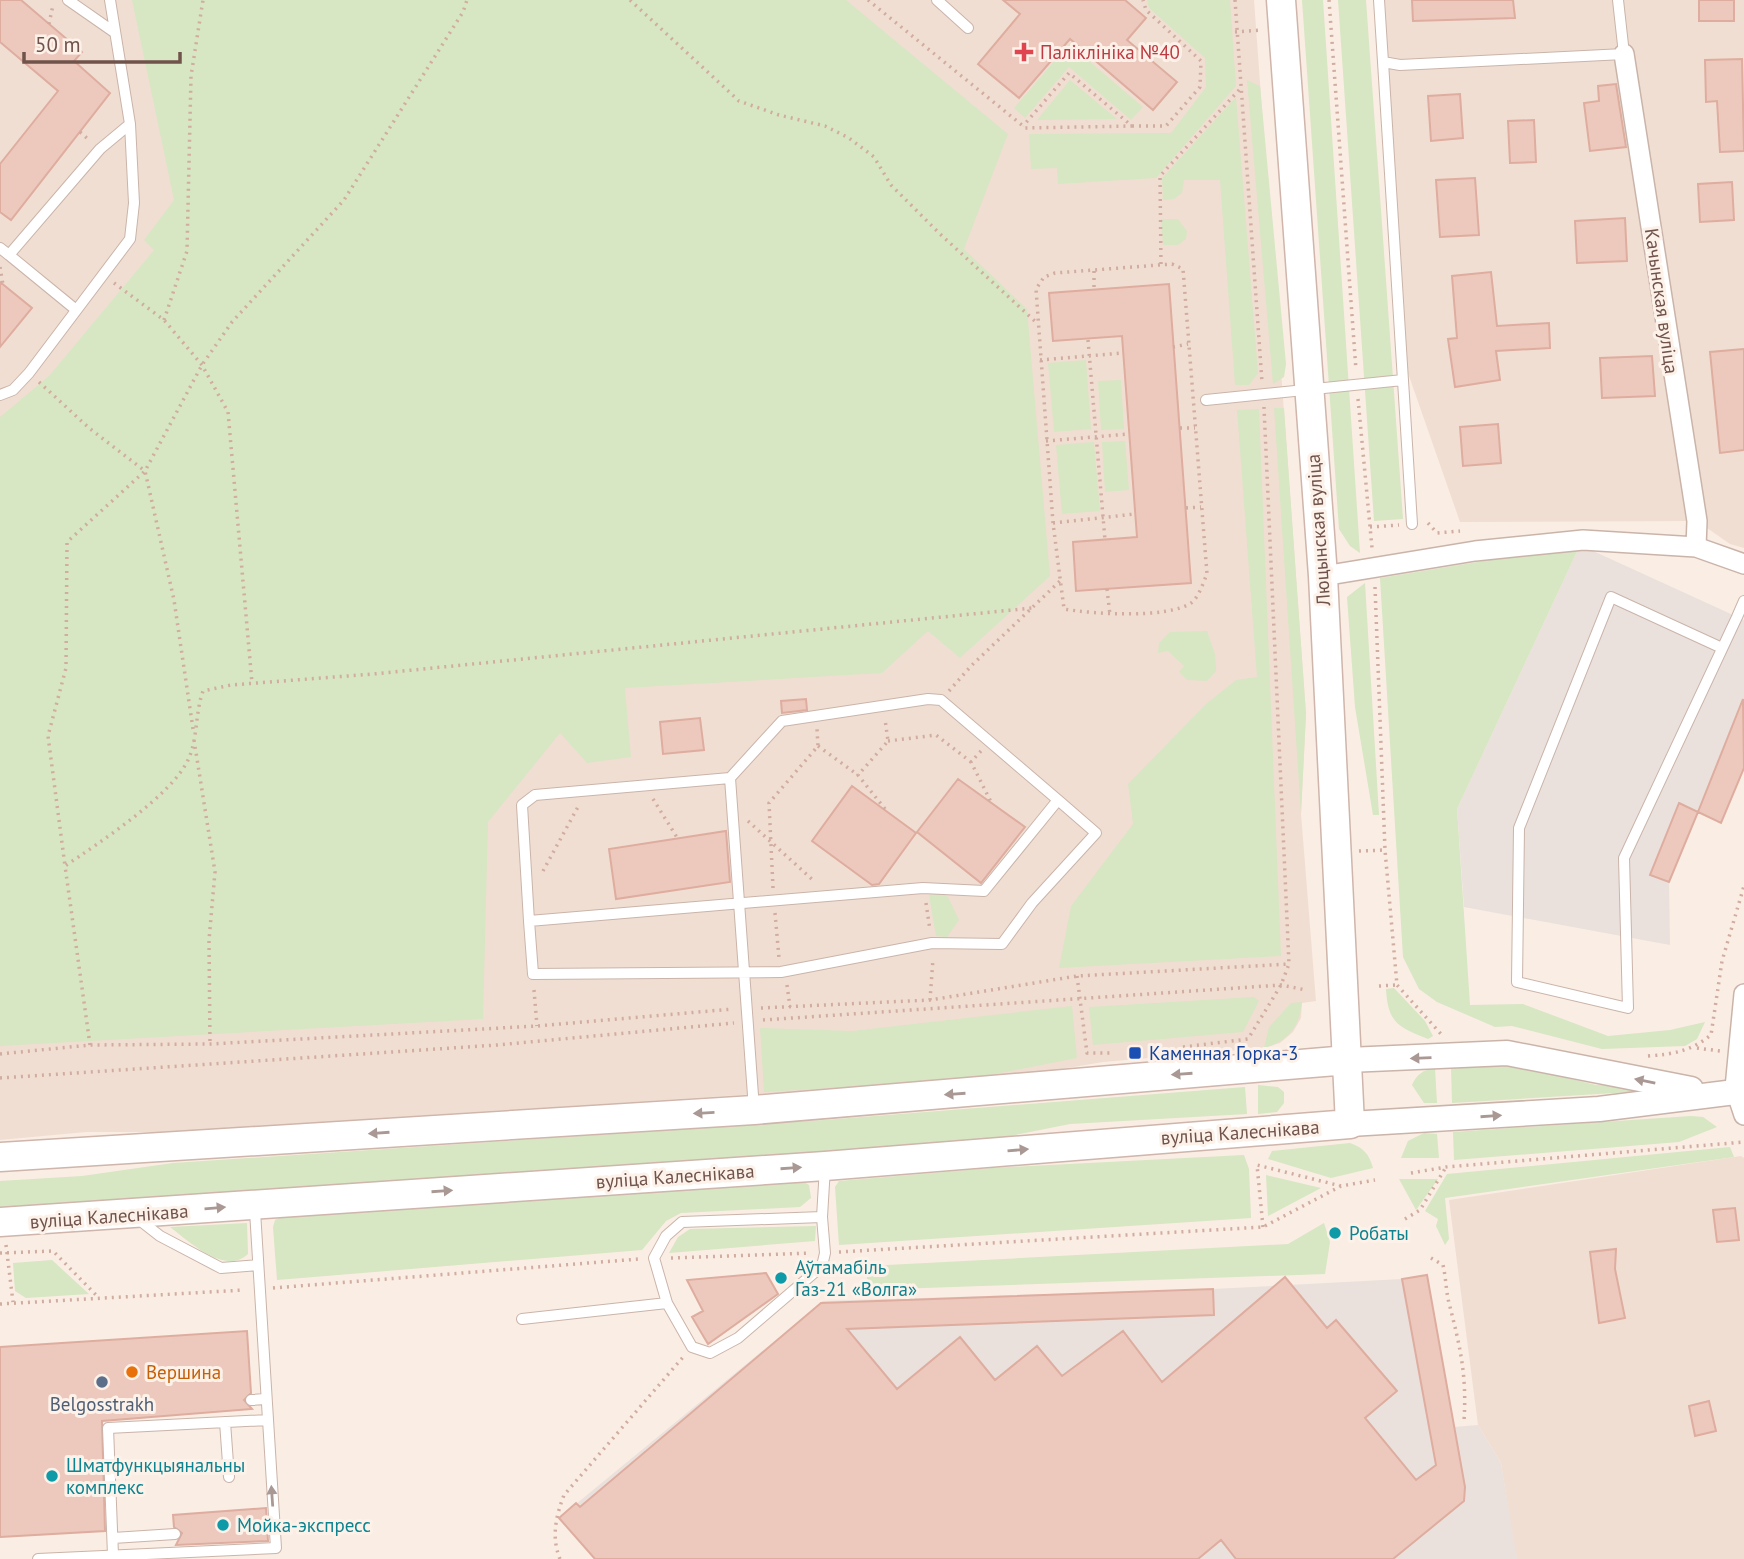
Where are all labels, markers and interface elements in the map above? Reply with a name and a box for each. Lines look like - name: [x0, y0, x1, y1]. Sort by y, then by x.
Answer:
- scale bar: [24, 21, 180, 65]
- text: 50 m: [35, 31, 81, 58]
- place label: Паліклініка №40: [1040, 40, 1180, 64]
- marker: Паліклініка №40: [1014, 42, 1034, 62]
- street label: Качынская вуліца: [1640, 227, 1684, 375]
- street label: Люцынская вуліца: [1301, 453, 1335, 608]
- place label: Каменная Горка-3: [1149, 1041, 1298, 1065]
- marker: Каменная Горка-3: [1127, 1045, 1143, 1061]
- one-way arrow: [1410, 1052, 1432, 1064]
- one-way arrow: [1171, 1069, 1193, 1080]
- one-way arrow: [1634, 1075, 1656, 1086]
- one-way arrow: [944, 1089, 966, 1100]
- one-way arrow: [693, 1107, 715, 1118]
- one-way arrow: [1480, 1110, 1502, 1121]
- street label: вуліца Калеснікава: [1160, 1114, 1320, 1150]
- one-way arrow: [368, 1127, 390, 1138]
- one-way arrow: [1007, 1144, 1029, 1155]
- street label: вуліца Калеснікава: [595, 1158, 755, 1194]
- one-way arrow: [780, 1163, 802, 1174]
- one-way arrow: [431, 1185, 453, 1196]
- street label: вуліца Калеснікава: [29, 1198, 189, 1234]
- one-way arrow: [204, 1203, 226, 1214]
- place label: Робаты: [1349, 1221, 1409, 1245]
- marker: Робаты: [1327, 1225, 1343, 1241]
- place label: Аўтамабіль Газ-21 «Волга»: [795, 1255, 917, 1301]
- marker: Аўтамабіль Газ-21 «Волга»: [773, 1270, 789, 1286]
- place label: Вершина: [146, 1360, 221, 1384]
- marker: Вершина: [124, 1364, 140, 1380]
- marker: Belgosstrakh: [94, 1374, 110, 1390]
- place label: Belgosstrakh: [50, 1392, 154, 1416]
- place label: Шматфункцыянальны комплекс: [66, 1453, 245, 1499]
- marker: Шматфункцыянальны комплекс: [44, 1468, 60, 1484]
- one-way arrow: [267, 1484, 278, 1506]
- place label: Мойка-экспресс: [237, 1513, 371, 1537]
- marker: Мойка-экспресс: [215, 1517, 231, 1533]

